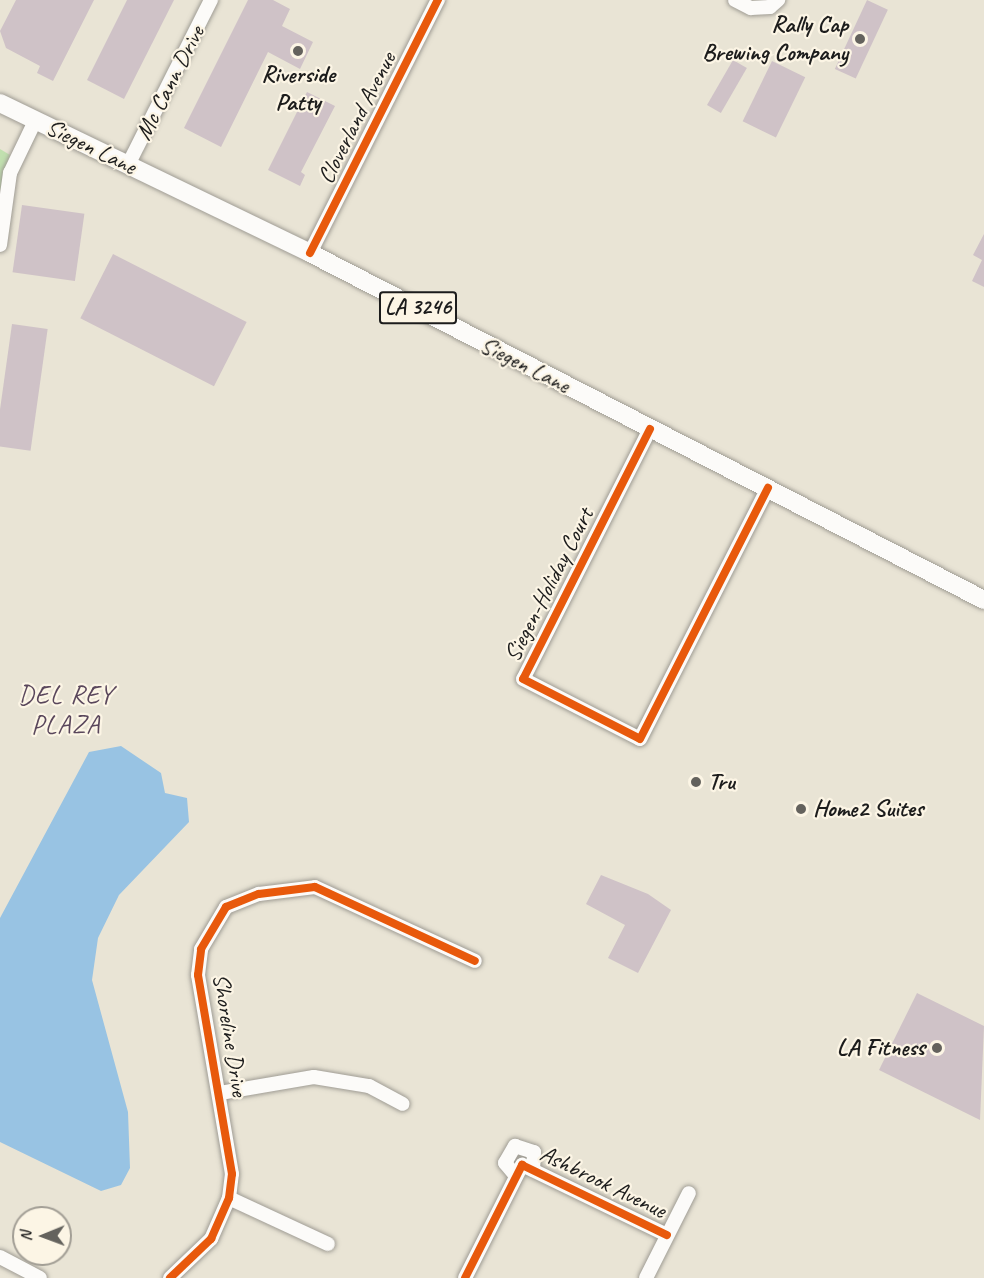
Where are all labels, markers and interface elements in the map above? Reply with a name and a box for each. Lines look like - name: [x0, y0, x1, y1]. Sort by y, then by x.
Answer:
- place label: Rally Cap Brewing Company: [704, 11, 848, 67]
- street label: Mc Cann Drive: [129, 21, 211, 145]
- marker: Rally Cap Brewing Company: [853, 32, 867, 46]
- marker: Riverside Patty: [291, 44, 305, 58]
- street label: Cloverland Avenue: [312, 48, 402, 188]
- place label: Riverside Patty: [261, 61, 335, 117]
- street label: Siegen Lane: [41, 113, 141, 181]
- road number: LA 3246: [379, 289, 457, 327]
- street label: Siegen Lane: [475, 330, 575, 400]
- street label: Siegen-Holiday Court: [498, 503, 600, 667]
- district label: DEL REY PLAZA: [18, 679, 114, 740]
- place label: Tru: [708, 768, 735, 796]
- marker: Tru: [689, 775, 703, 789]
- place label: Home2 Suites: [813, 795, 923, 823]
- marker: Home2 Suites: [794, 802, 808, 816]
- street label: Shoreline Drive: [206, 971, 254, 1099]
- place label: LA Fitness: [837, 1034, 925, 1062]
- marker: LA Fitness: [930, 1041, 944, 1055]
- street label: Ashbrook Avenue: [535, 1139, 671, 1225]
- north arrow: [12, 1206, 72, 1266]
- text: N: [16, 1231, 36, 1241]

